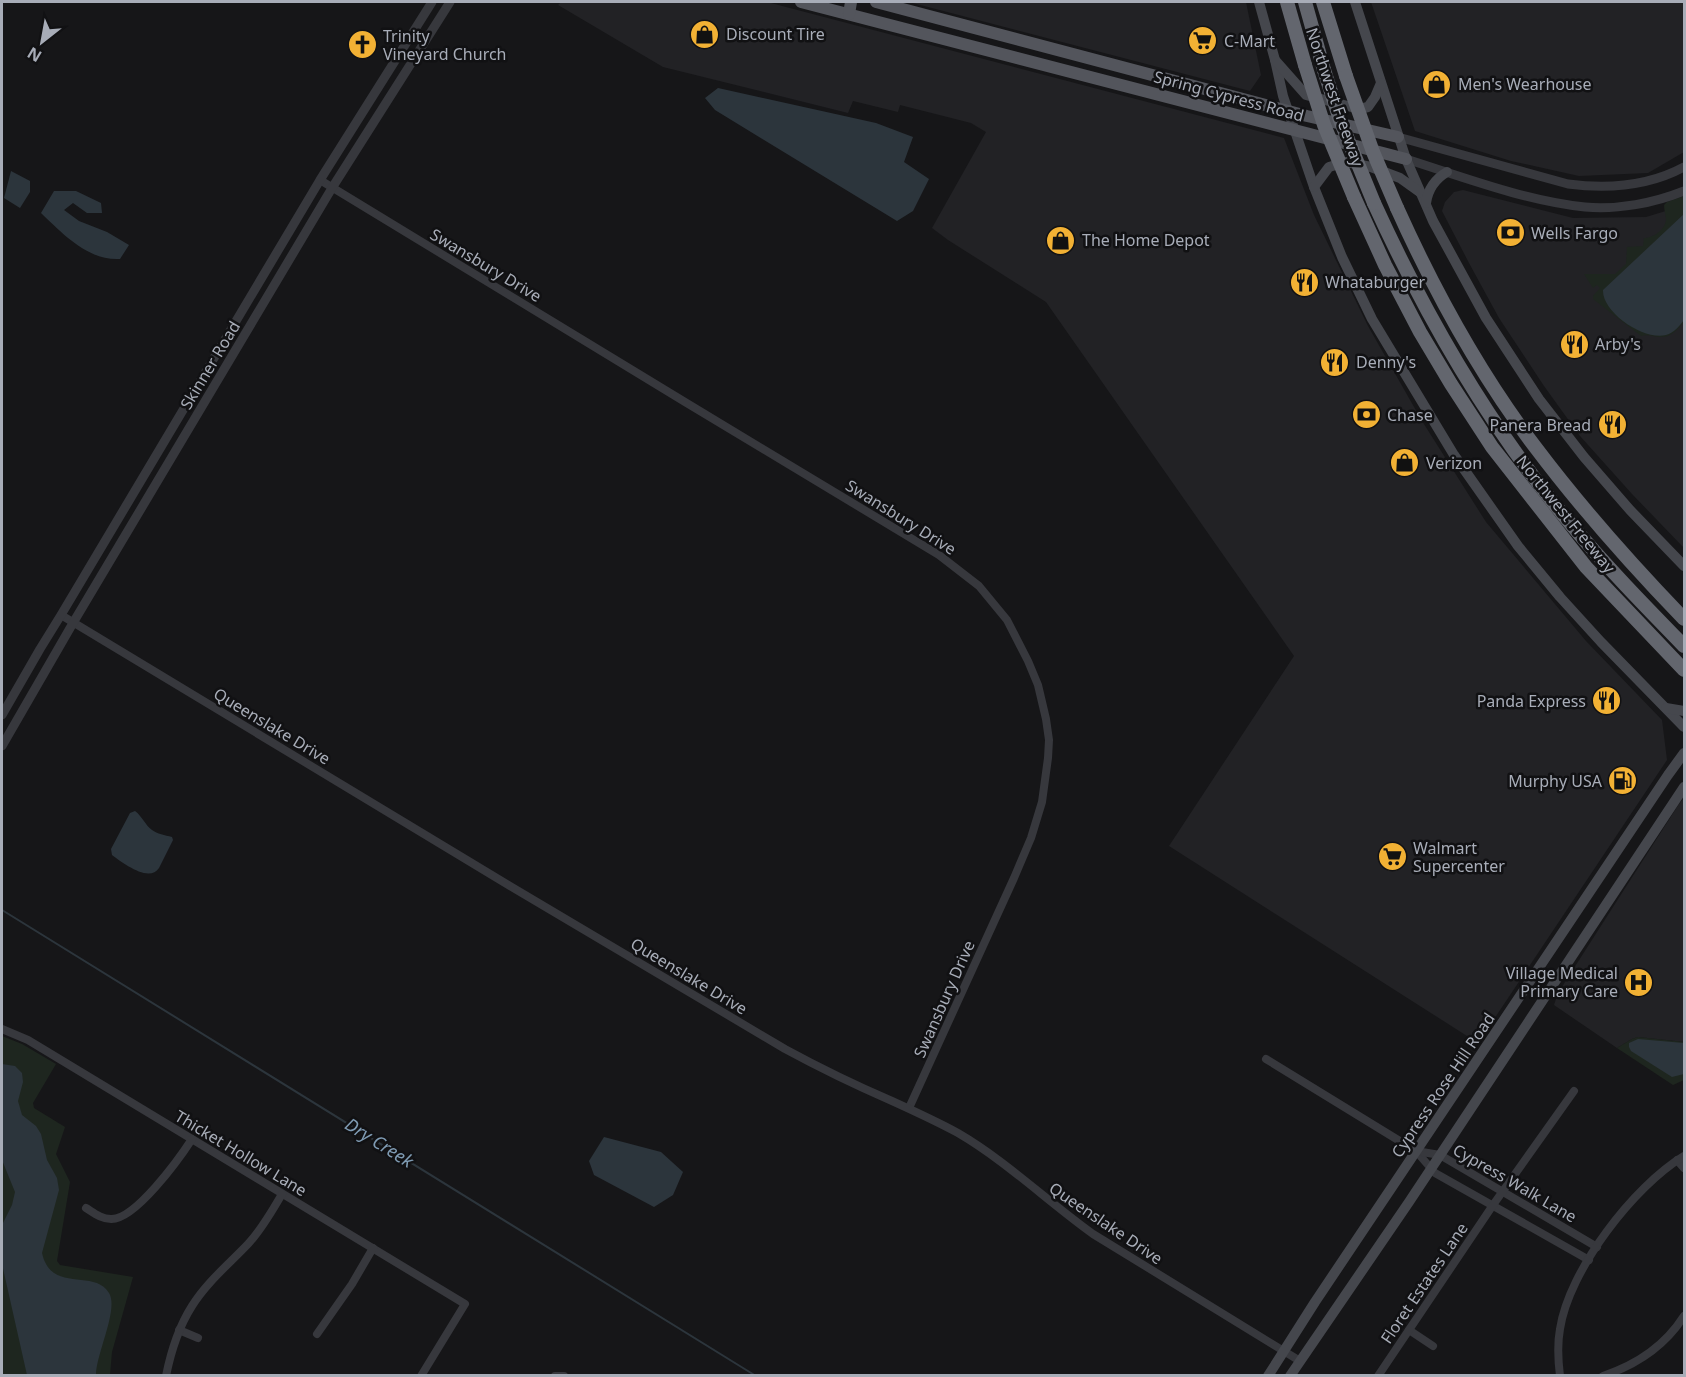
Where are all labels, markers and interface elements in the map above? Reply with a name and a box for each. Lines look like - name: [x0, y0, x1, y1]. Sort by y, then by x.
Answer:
- north arrow: [12, 12, 72, 72]
- shop icon: Discount Tire: [689, 18, 721, 50]
- place label: Discount Tire: [726, 23, 825, 45]
- place label: Trinity Vineyard Church: [383, 25, 507, 65]
- supermarket icon: C-Mart: [1187, 25, 1219, 57]
- street label: Northwest Freeway: [1301, 25, 1369, 170]
- church icon: Trinity Vineyard Church: [346, 29, 378, 61]
- place label: C-Mart: [1224, 30, 1275, 52]
- text: N: [23, 42, 46, 68]
- street label: Spring Cypress Road: [1151, 65, 1307, 127]
- shop icon: Men's Wearhouse: [1421, 68, 1453, 100]
- place label: Men's Wearhouse: [1458, 73, 1592, 95]
- bank icon: Wells Fargo: [1494, 217, 1526, 249]
- place label: Wells Fargo: [1531, 222, 1618, 244]
- street label: Swansbury Drive: [426, 223, 546, 307]
- shop icon: The Home Depot: [1045, 224, 1077, 256]
- place label: The Home Depot: [1082, 229, 1210, 251]
- restaurant icon: Whataburger: [1288, 266, 1320, 298]
- place label: Whataburger: [1325, 271, 1426, 293]
- street label: Skinner Road: [175, 317, 245, 413]
- restaurant icon: Arby's: [1558, 328, 1590, 360]
- place label: Arby's: [1595, 333, 1641, 355]
- restaurant icon: Denny's: [1319, 346, 1351, 378]
- place label: Denny's: [1356, 351, 1416, 373]
- bank icon: Chase: [1350, 399, 1382, 431]
- place label: Chase: [1387, 404, 1433, 426]
- restaurant icon: Panera Bread: [1596, 409, 1628, 441]
- place label: Panera Bread: [1489, 414, 1591, 436]
- shop icon: Verizon: [1389, 447, 1421, 479]
- street label: Northwest Freeway: [1512, 451, 1621, 578]
- place label: Verizon: [1426, 452, 1482, 474]
- street label: Swansbury Drive: [842, 474, 960, 560]
- street label: Queenslake Drive: [210, 682, 334, 770]
- restaurant icon: Panda Express: [1591, 685, 1623, 717]
- place label: Panda Express: [1477, 690, 1586, 712]
- fuel station icon: Murphy USA: [1607, 765, 1639, 797]
- place label: Murphy USA: [1508, 770, 1603, 792]
- place label: Walmart Supercenter: [1413, 837, 1505, 877]
- supermarket icon: Walmart Supercenter: [1376, 841, 1408, 873]
- street label: Queenslake Drive: [627, 932, 751, 1020]
- street label: Swansbury Drive: [908, 937, 980, 1061]
- place label: Village Medical Primary Care: [1506, 962, 1618, 1002]
- hospital icon: Village Medical Primary Care: [1623, 966, 1655, 998]
- street label: Cypress Rose Hill Road: [1386, 1008, 1500, 1162]
- street label: Thicket Hollow Lane: [171, 1105, 311, 1201]
- water label: Dry Creek: [341, 1112, 419, 1173]
- street label: Cypress Walk Lane: [1449, 1139, 1581, 1227]
- street label: Queenslake Drive: [1045, 1177, 1167, 1269]
- street label: Floret Estates Lane: [1375, 1218, 1473, 1348]

